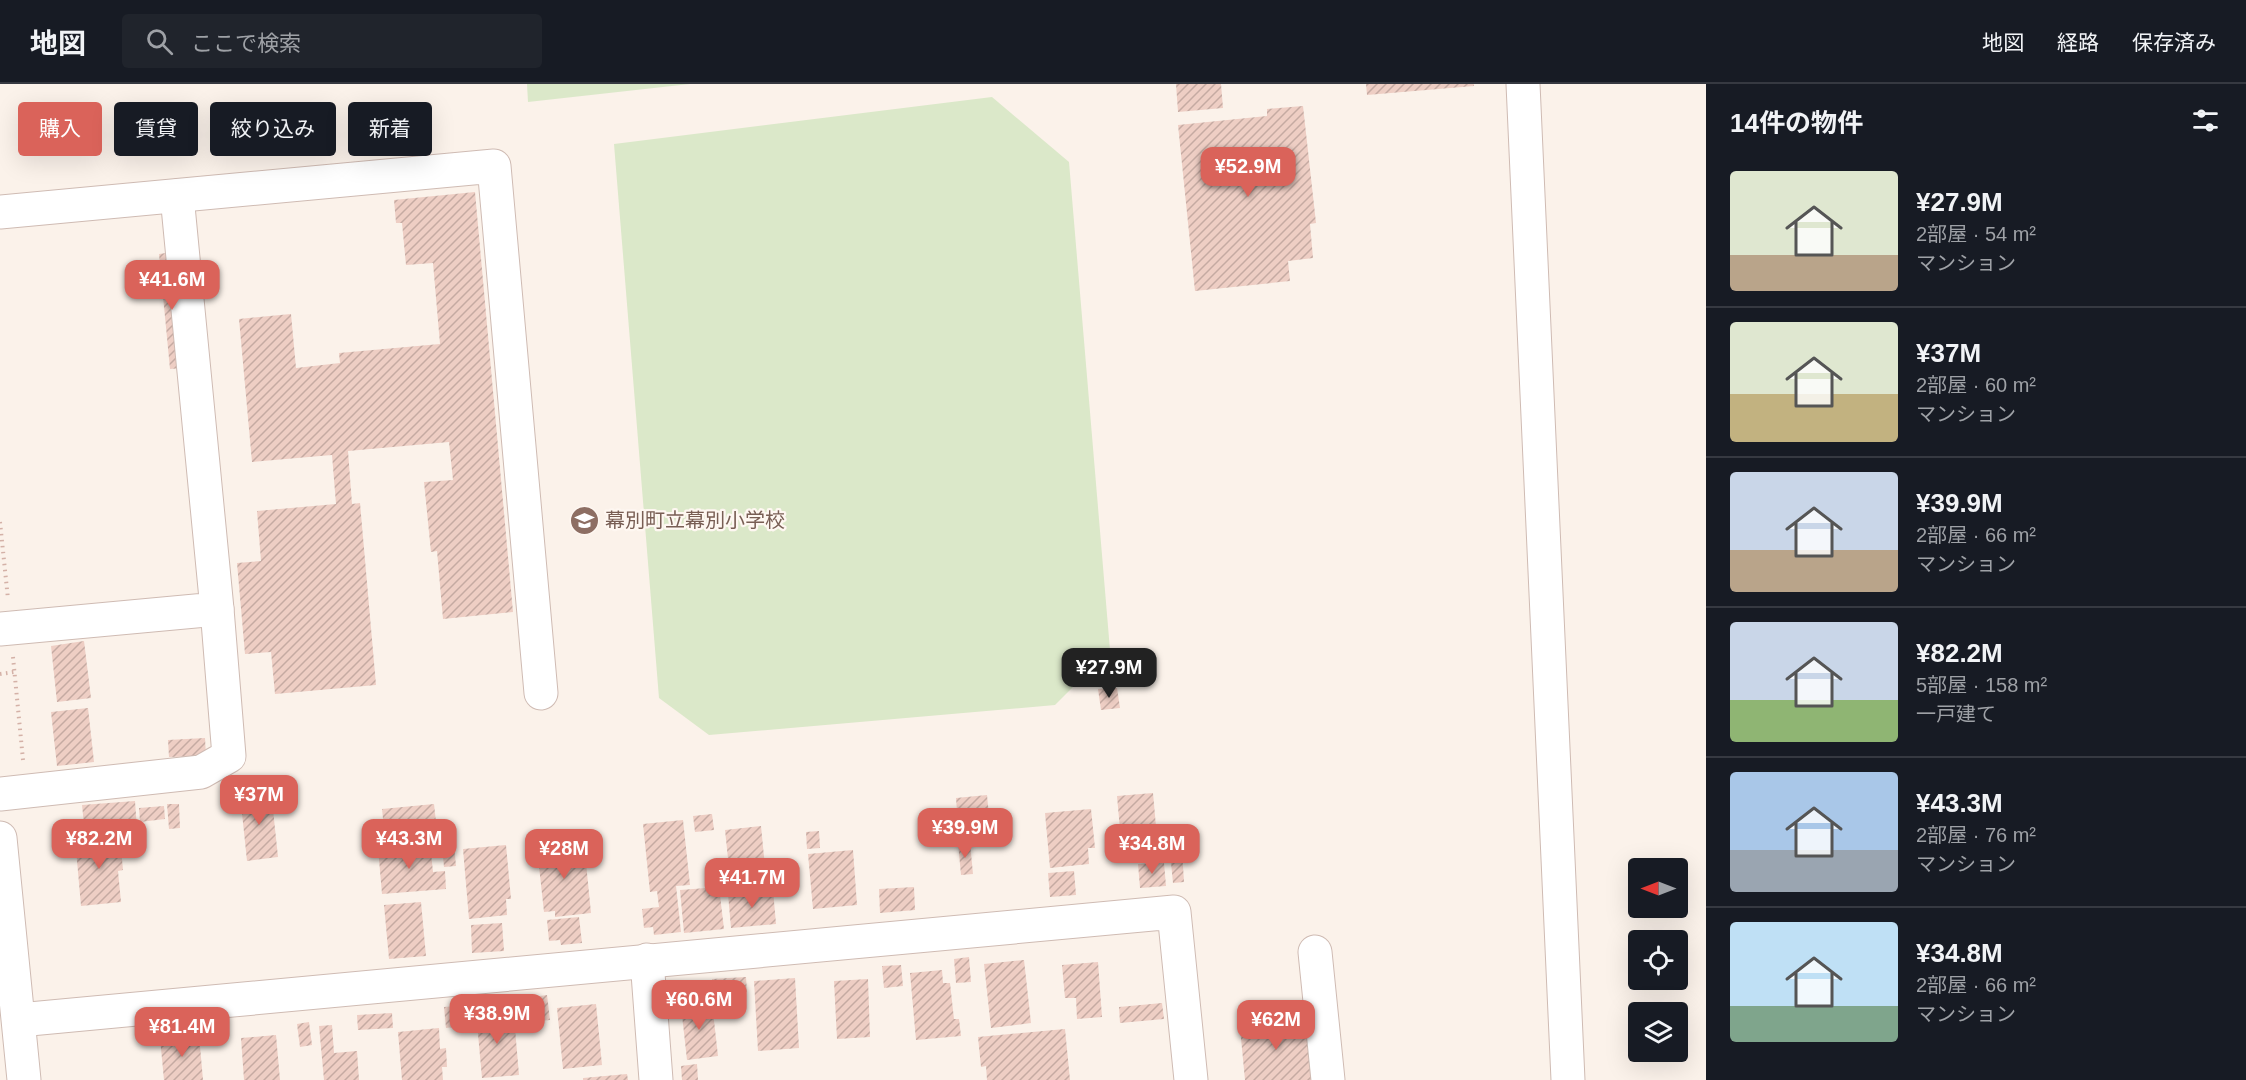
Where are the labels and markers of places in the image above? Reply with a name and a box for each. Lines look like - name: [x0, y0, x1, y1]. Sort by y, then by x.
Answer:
- pin: ¥52.9M: [1199, 147, 1297, 198]
- pin: ¥41.6M: [123, 260, 221, 311]
- school or university icon: 幕別町立幕別小学校: [568, 504, 600, 536]
- place label: 幕別町立幕別小学校: [605, 509, 785, 531]
- pin: ¥27.9M: [1060, 648, 1158, 699]
- pin: ¥37M: [223, 775, 295, 826]
- pin: ¥39.9M: [916, 808, 1014, 859]
- pin: ¥82.2M: [50, 819, 148, 870]
- pin: ¥43.3M: [360, 819, 458, 870]
- pin: ¥34.8M: [1103, 824, 1201, 875]
- pin: ¥28M: [528, 829, 600, 880]
- pin: ¥41.7M: [703, 858, 801, 909]
- pin: ¥60.6M: [650, 980, 748, 1031]
- pin: ¥38.9M: [448, 994, 546, 1045]
- pin: ¥62M: [1240, 1000, 1312, 1051]
- pin: ¥81.4M: [133, 1007, 231, 1058]

